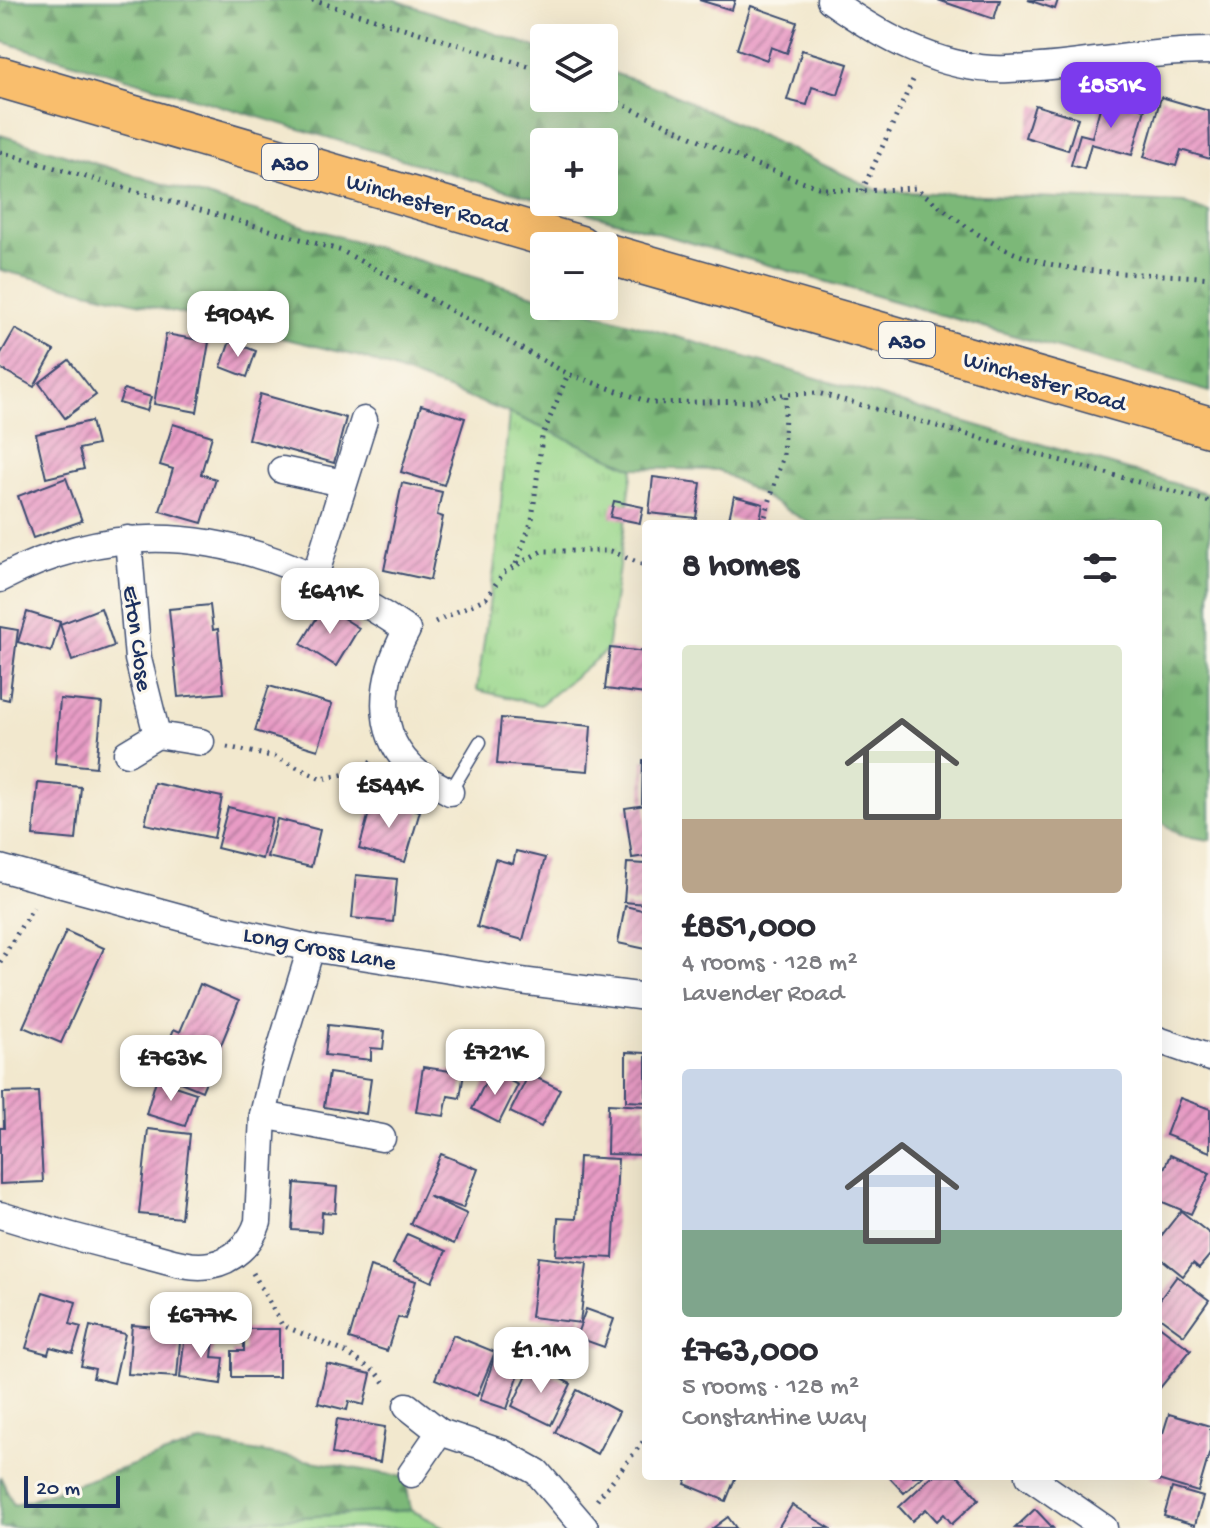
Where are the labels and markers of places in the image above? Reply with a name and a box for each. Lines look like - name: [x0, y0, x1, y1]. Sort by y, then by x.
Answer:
- pin: £851K: [1055, 62, 1167, 130]
- pin: £904K: [182, 291, 294, 359]
- pin: £641K: [274, 568, 386, 636]
- pin: £544K: [333, 762, 445, 830]
- pin: £721K: [439, 1029, 551, 1097]
- pin: £763K: [115, 1035, 227, 1103]
- pin: £677K: [145, 1292, 257, 1360]
- pin: £1.1M: [485, 1327, 597, 1395]

